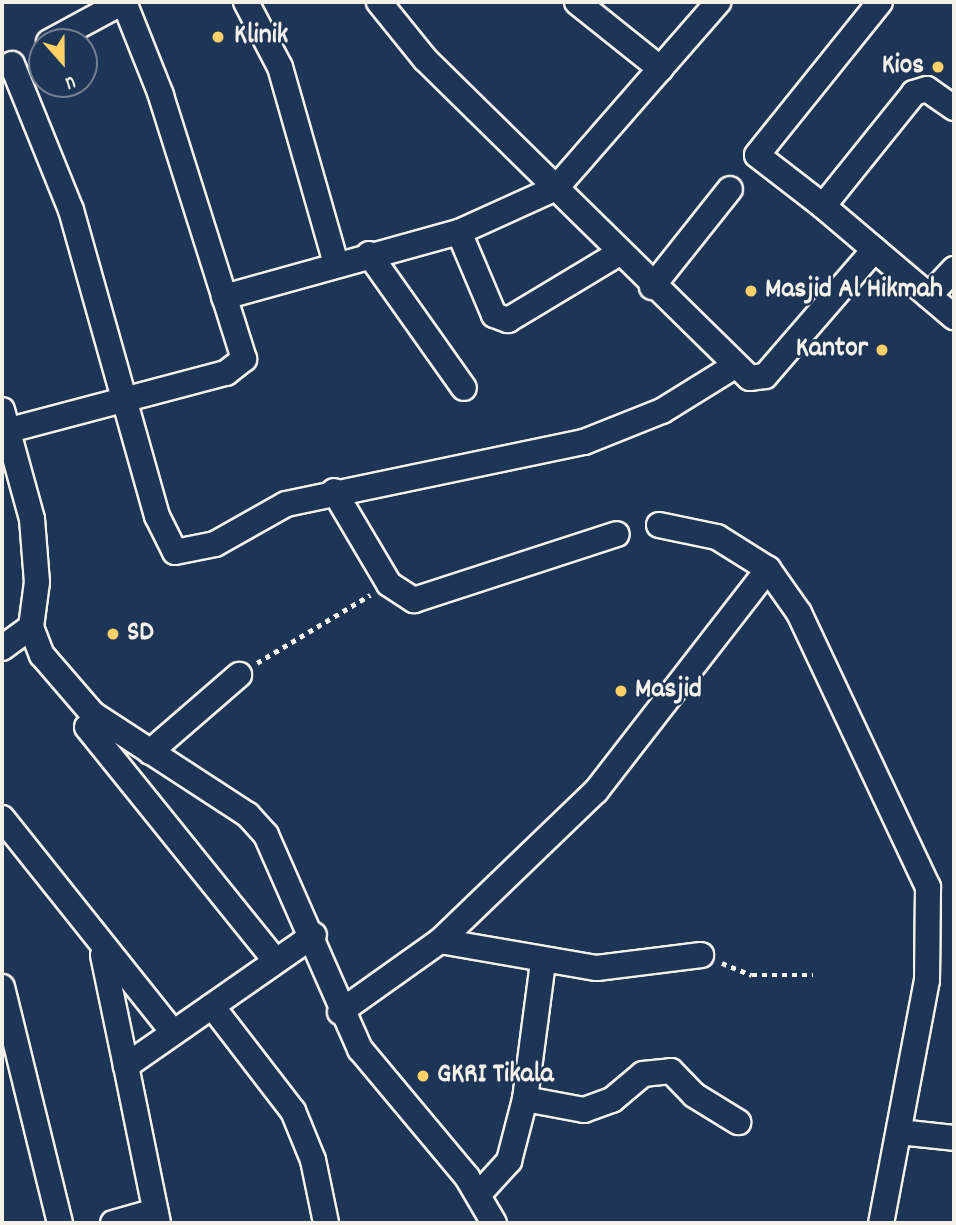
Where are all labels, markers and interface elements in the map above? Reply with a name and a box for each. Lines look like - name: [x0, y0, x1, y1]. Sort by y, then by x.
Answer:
- place label: Klinik: [234, 20, 288, 54]
- marker: Klinik: [208, 27, 228, 47]
- north arrow: [28, 28, 98, 98]
- place label: Kios: [882, 50, 924, 84]
- marker: Kios: [930, 59, 946, 75]
- text: U: [61, 67, 79, 95]
- place label: Masjid Al Hikmah: [765, 274, 943, 308]
- marker: Masjid Al Hikmah: [743, 283, 759, 299]
- place label: Kantor: [796, 333, 868, 367]
- marker: Kantor: [874, 342, 890, 358]
- place label: SD: [127, 617, 154, 651]
- marker: SD: [105, 626, 121, 642]
- place label: Masjid: [635, 674, 702, 708]
- marker: Masjid: [613, 683, 629, 699]
- place label: GKRI Tikala: [437, 1059, 554, 1093]
- marker: GKRI Tikala: [415, 1068, 431, 1084]

